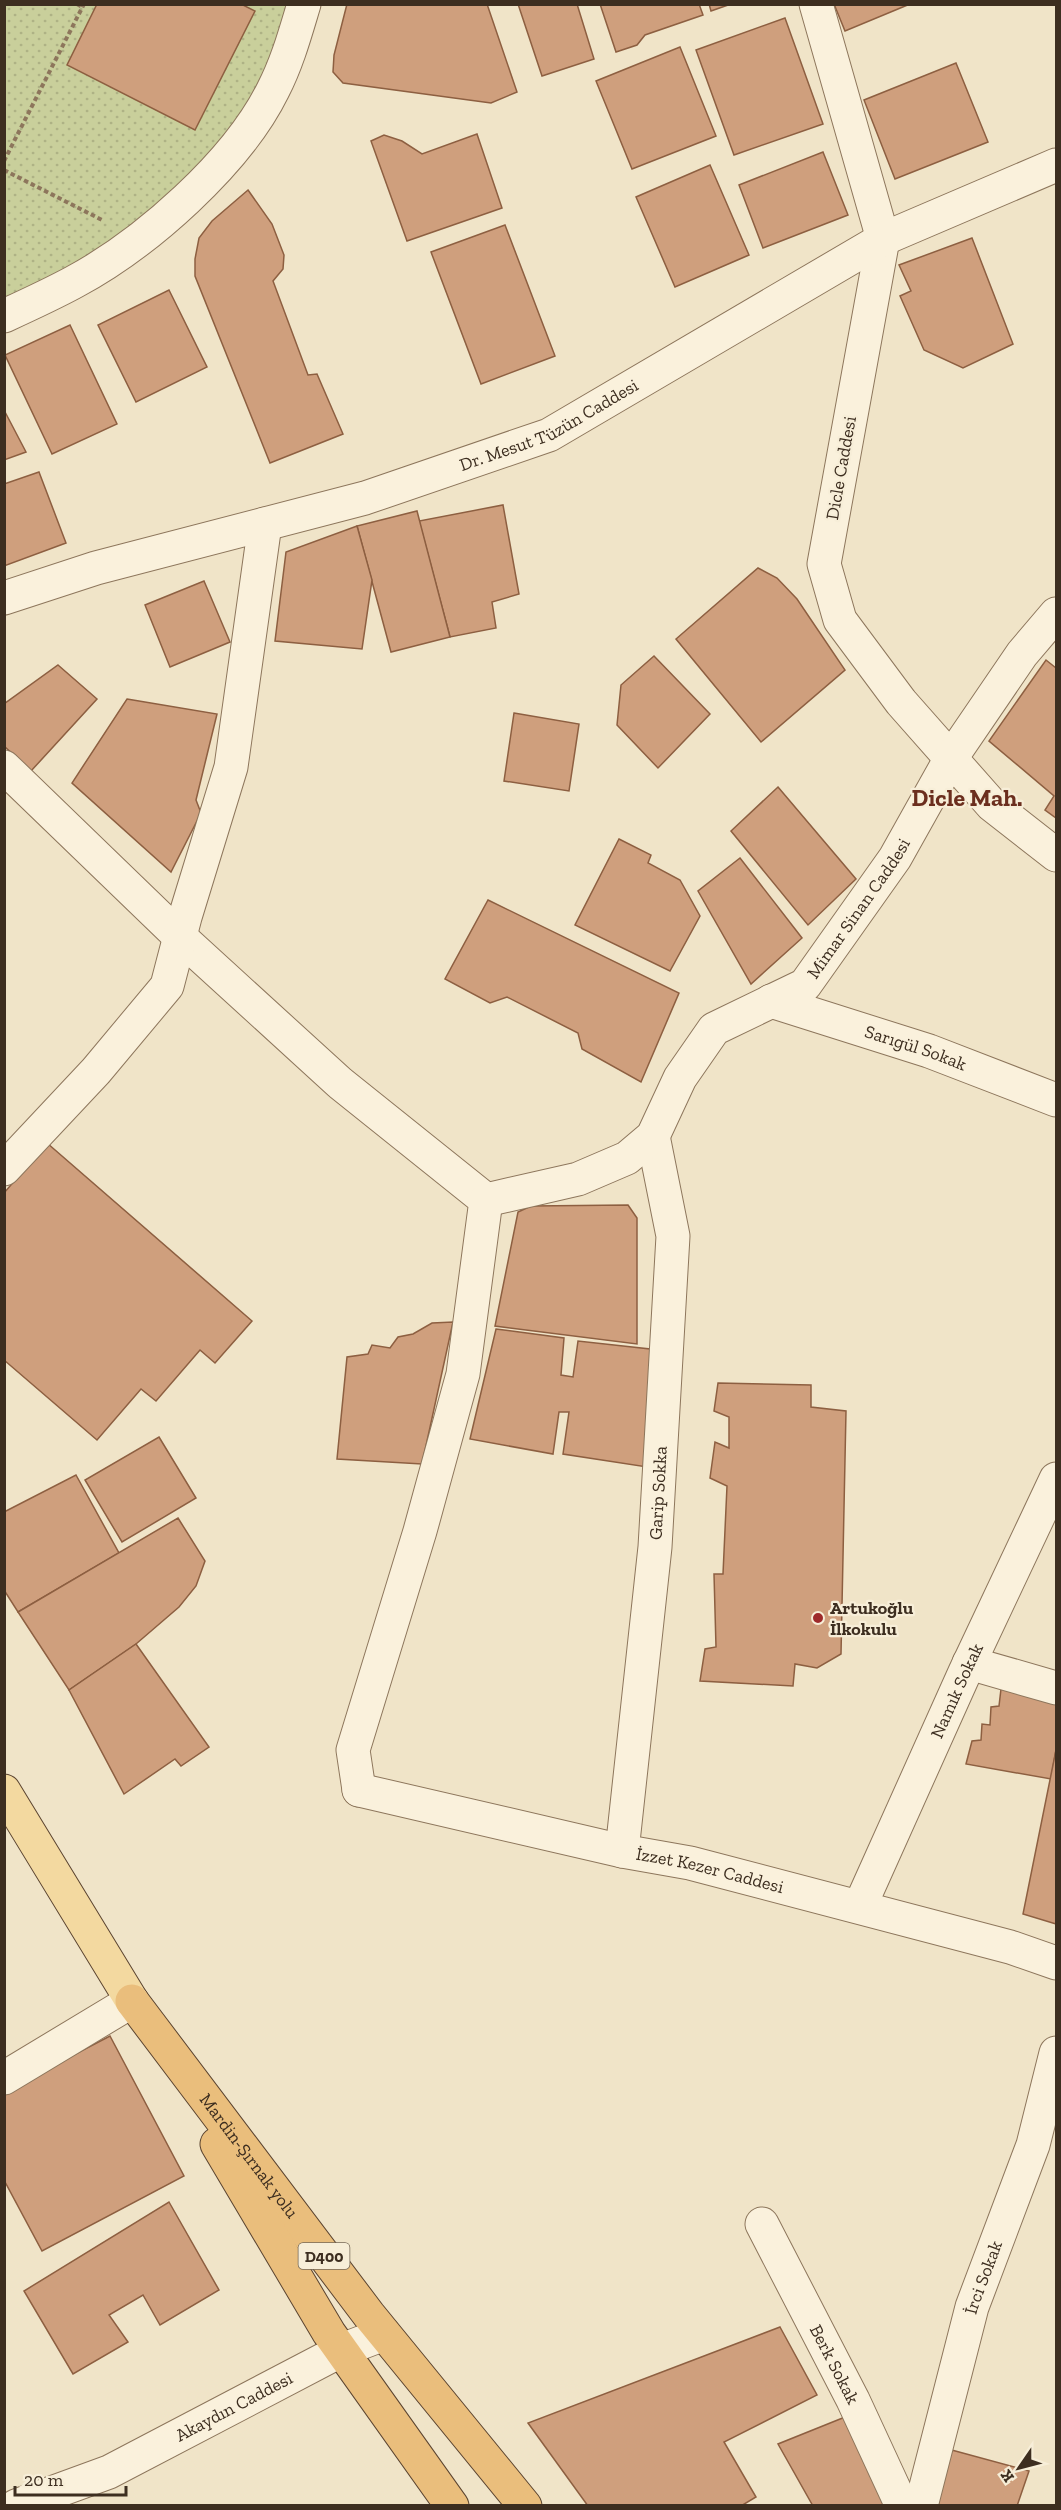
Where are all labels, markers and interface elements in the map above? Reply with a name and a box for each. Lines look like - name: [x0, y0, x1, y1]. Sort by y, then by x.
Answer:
- street label: Dr. Mesut Tüzün Caddesi: [456, 374, 642, 476]
- street label: Dicle Caddesi: [821, 414, 861, 522]
- district label: Dicle Mah.: [911, 783, 1023, 812]
- street label: Mimar Sinan Caddesi: [802, 834, 915, 983]
- street label: Sarıgül Sokak: [862, 1020, 970, 1076]
- street label: Garip Sokka: [644, 1445, 672, 1540]
- place label: Artukoğlu İlkokulu: [830, 1597, 914, 1640]
- marker: Artukoğlu İlkokulu: [811, 1611, 825, 1625]
- street label: Namık Sokak: [926, 1639, 988, 1742]
- street label: İzzet Kezer Caddesi: [634, 1843, 786, 1898]
- street label: Mardin-Şırnak yolu: [195, 2089, 303, 2223]
- street label: İrci Sokak: [960, 2237, 1007, 2317]
- road number: D400: [298, 2243, 350, 2269]
- street label: Berk Sokak: [805, 2321, 865, 2408]
- street label: Akaydın Caddesi: [172, 2367, 296, 2446]
- north arrow: [989, 2438, 1049, 2498]
- scale bar: [15, 2459, 126, 2497]
- text: K: [996, 2466, 1018, 2486]
- text: 20 m: [24, 2469, 64, 2491]

